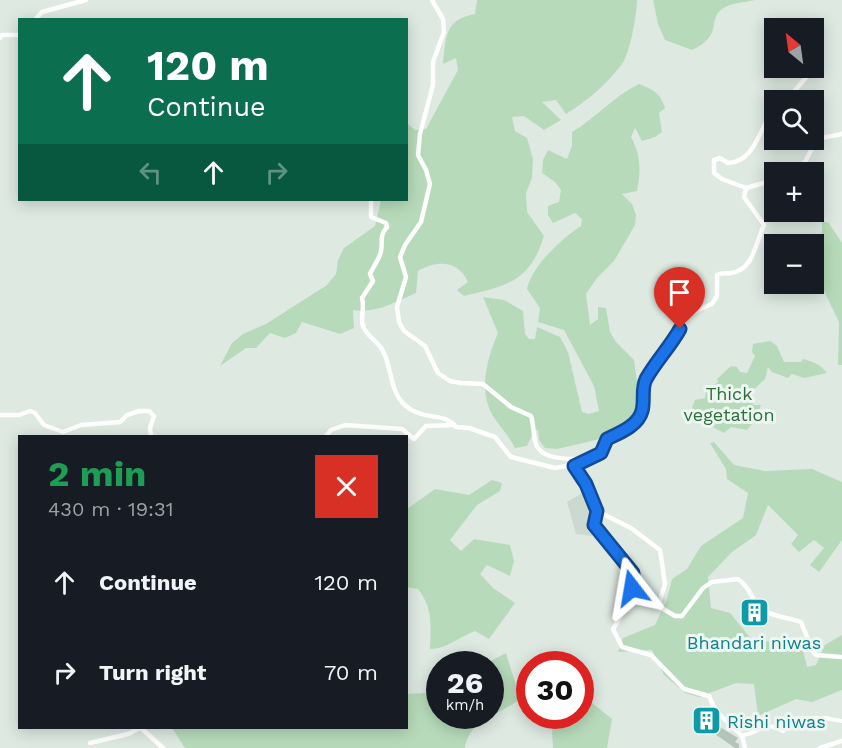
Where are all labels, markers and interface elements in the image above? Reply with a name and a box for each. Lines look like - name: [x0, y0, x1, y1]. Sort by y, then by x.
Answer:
- north arrow: [764, 18, 824, 78]
- map controls: [764, 18, 824, 294]
- text: 120 m: [147, 41, 269, 90]
- icon: ahead: [48, 42, 126, 120]
- button: search: [764, 90, 824, 150]
- text: Continue: [147, 91, 266, 123]
- icon: left: [134, 156, 167, 189]
- icon: ahead: [197, 156, 230, 189]
- icon: right: [260, 156, 293, 189]
- button: +: [764, 162, 824, 222]
- button: −: [764, 234, 824, 294]
- pin: [654, 267, 705, 329]
- icon: arrive: [663, 276, 696, 309]
- park label: Thick vegetation: [683, 383, 775, 425]
- text: 2 min: [48, 453, 146, 495]
- button: close: [315, 455, 378, 518]
- text: 430 m · 19:31: [48, 497, 173, 521]
- position arrow: [600, 556, 664, 620]
- icon: ahead: [48, 566, 81, 599]
- text: Continue: [99, 570, 197, 595]
- text: 120 m: [314, 570, 378, 595]
- building icon: Bhandari niwas: [738, 597, 770, 629]
- place label: Bhandari niwas: [687, 632, 821, 653]
- speed limit sign: 30: [516, 651, 594, 729]
- icon: right: [48, 656, 81, 689]
- text: Turn right: [99, 660, 206, 685]
- text: 70 m: [324, 660, 378, 685]
- text: 26: [447, 665, 483, 700]
- text: km/h: [446, 696, 484, 714]
- building icon: Rishi niwas: [690, 705, 722, 737]
- place label: Rishi niwas: [727, 711, 826, 732]

